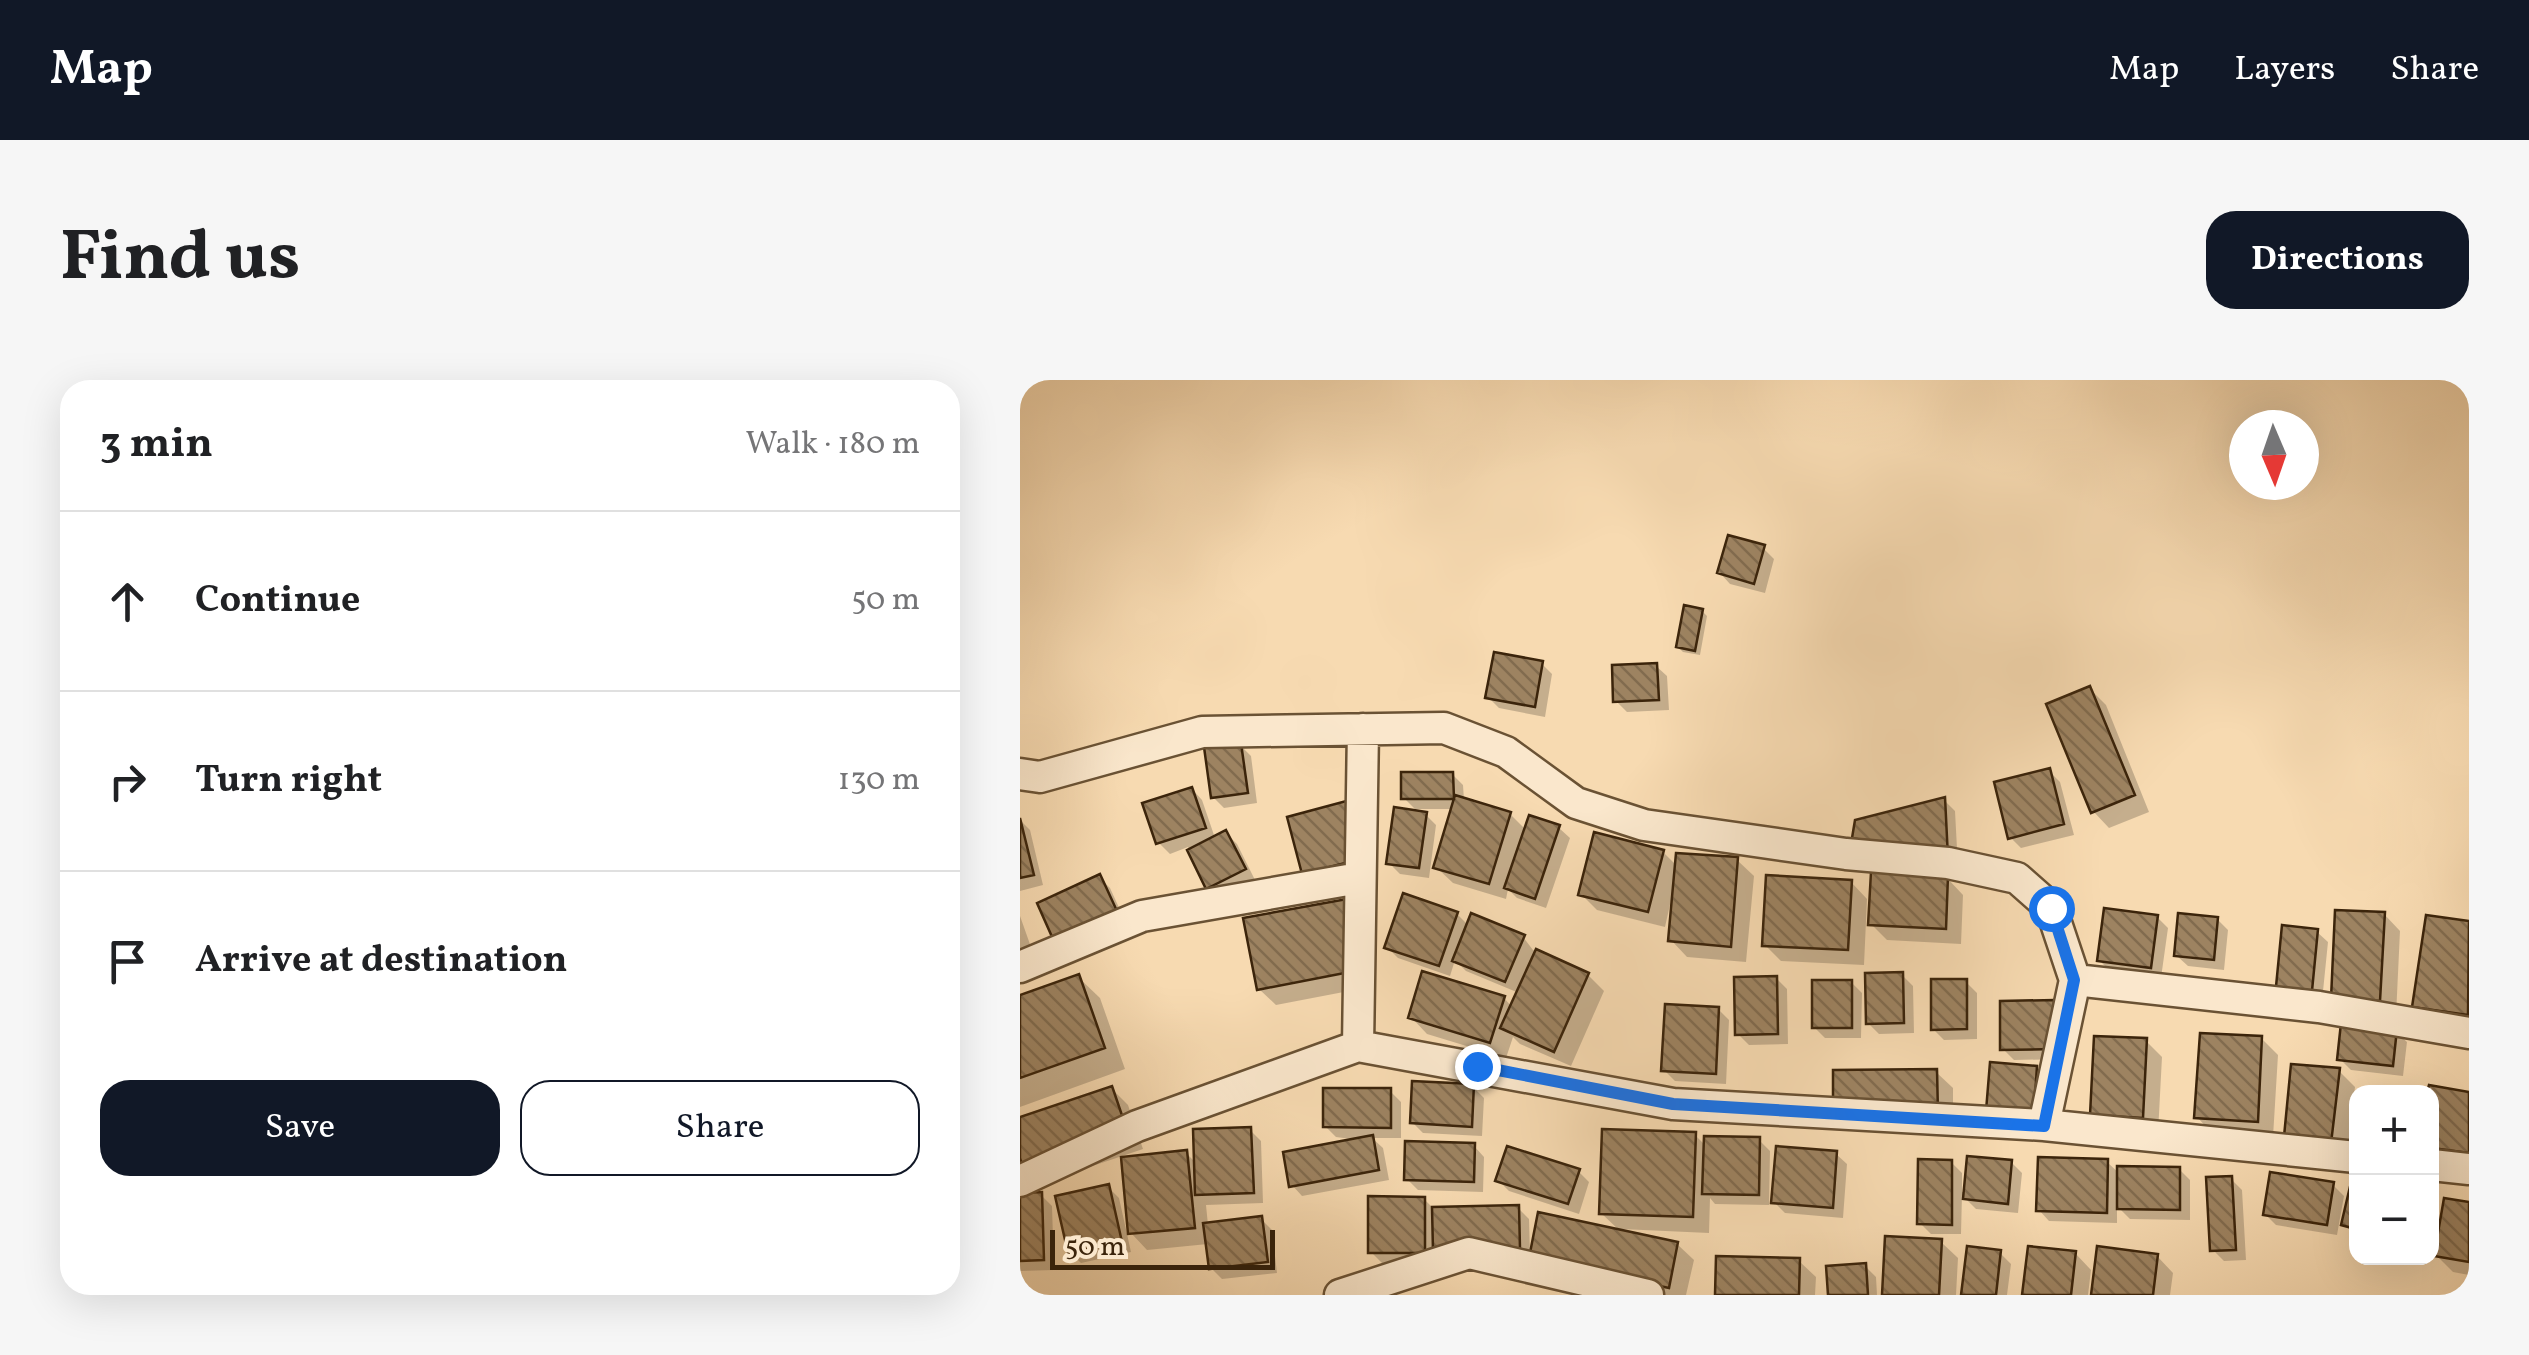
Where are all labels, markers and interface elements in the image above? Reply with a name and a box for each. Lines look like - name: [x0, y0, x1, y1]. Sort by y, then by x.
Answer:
- text: Map: [50, 37, 153, 104]
- text: Map: [2109, 46, 2179, 94]
- text: Layers: [2234, 46, 2335, 94]
- text: Share: [2390, 46, 2479, 94]
- text: Find us: [60, 211, 300, 309]
- button: Directions: [2206, 211, 2469, 309]
- north arrow: [2229, 410, 2319, 500]
- text: 3 min: [100, 416, 213, 475]
- text: Walk · 180 m: [746, 423, 920, 467]
- icon: ahead: [100, 574, 155, 629]
- text: Continue: [195, 575, 360, 628]
- text: 50 m: [851, 579, 920, 623]
- icon: right: [100, 754, 155, 809]
- text: Turn right: [195, 755, 382, 808]
- text: 130 m: [838, 759, 920, 803]
- route start: [2029, 886, 2075, 932]
- icon: arrive: [100, 934, 155, 989]
- text: Arrive at destination: [195, 935, 568, 988]
- route end: [1455, 1044, 1501, 1090]
- button: Save: [100, 1080, 500, 1176]
- button: Share: [520, 1080, 920, 1176]
- map controls: [2349, 1085, 2439, 1265]
- button: +: [2349, 1085, 2439, 1175]
- button: −: [2349, 1175, 2439, 1265]
- scale bar: [1050, 1225, 1275, 1270]
- text: 50 m: [1065, 1228, 1125, 1267]

